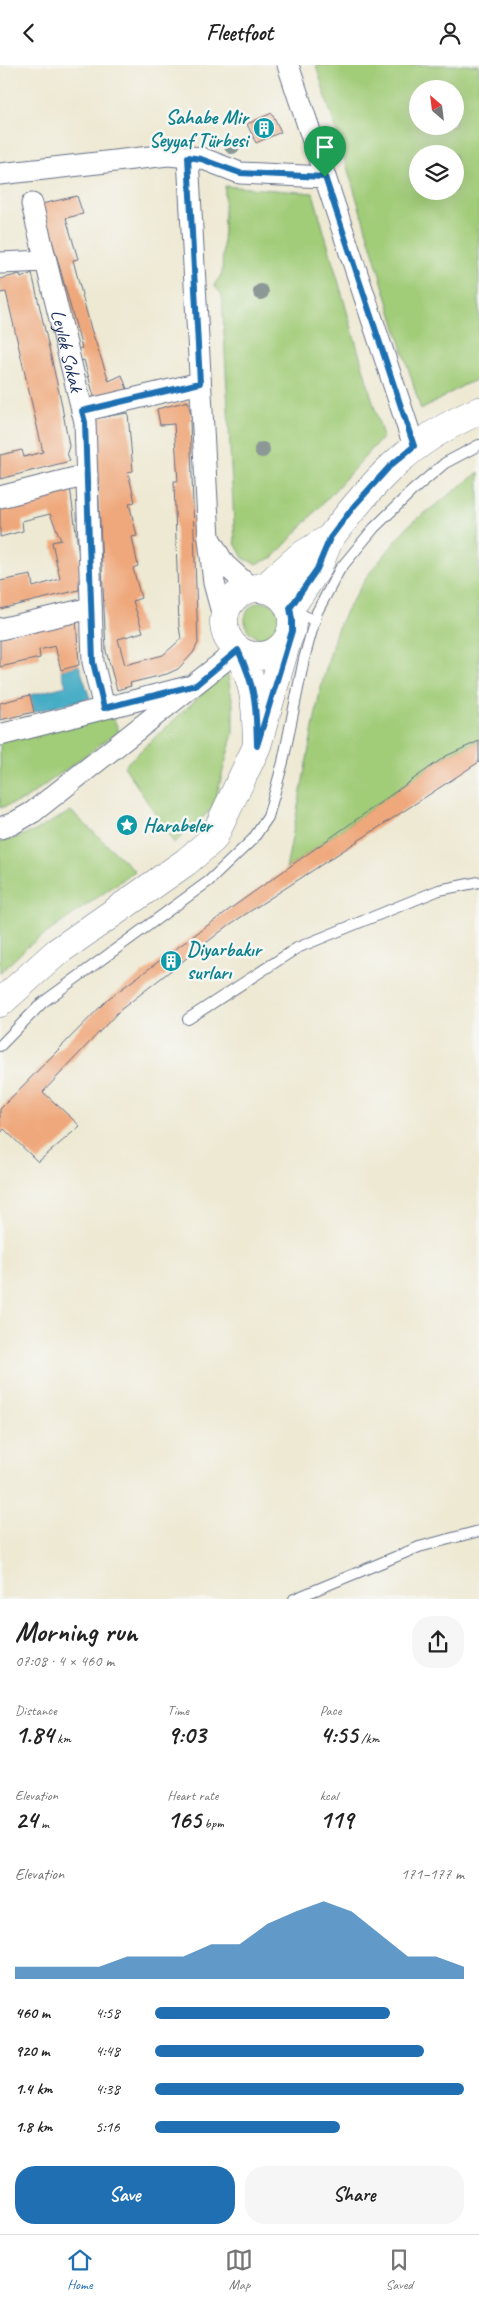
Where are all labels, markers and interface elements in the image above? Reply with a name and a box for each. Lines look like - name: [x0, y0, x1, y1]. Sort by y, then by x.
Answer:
- icon: back: [15, 19, 43, 47]
- text: Fleetfoot: [206, 19, 273, 47]
- icon: person: [436, 19, 464, 47]
- north arrow: [409, 80, 464, 135]
- map controls: [409, 80, 464, 200]
- place label: Sahabe Mir Seyyaf Türbesi: [149, 105, 251, 154]
- building icon: Sahabe Mir Seyyaf Türbesi: [252, 116, 276, 140]
- pin: [304, 126, 346, 177]
- icon: arrive: [311, 133, 339, 161]
- button: layers: [409, 145, 464, 200]
- street label: Leylek Sokak: [46, 307, 90, 396]
- place icon: Harabeler: [115, 813, 139, 837]
- place label: Harabeler: [143, 813, 215, 838]
- place label: Diyarbakır surları: [187, 937, 264, 985]
- building icon: Diyarbakır surları: [159, 949, 183, 973]
- text: Morning run: [15, 1614, 137, 1649]
- button: share: [412, 1616, 464, 1668]
- text: 07:08 · 4 × 460 m: [15, 1651, 114, 1671]
- text: Distance: [15, 1702, 57, 1719]
- text: Time: [167, 1702, 189, 1719]
- text: Pace: [320, 1702, 341, 1719]
- text: 1.84: [15, 1719, 54, 1751]
- text: 9:03: [167, 1719, 206, 1751]
- text: 4:55: [320, 1719, 358, 1751]
- text: km: [54, 1730, 71, 1747]
- text: /km: [358, 1730, 379, 1747]
- text: Elevation: [15, 1787, 58, 1804]
- text: Heart rate: [167, 1787, 218, 1804]
- text: kcal: [320, 1787, 338, 1804]
- text: 24: [15, 1804, 38, 1836]
- text: 165: [167, 1804, 201, 1836]
- text: 119: [320, 1804, 353, 1836]
- text: m: [38, 1815, 49, 1832]
- text: bpm: [201, 1815, 224, 1832]
- text: Elevation: [15, 1864, 64, 1884]
- text: 171–177 m: [401, 1864, 464, 1884]
- text: 460 m: [15, 2003, 50, 2023]
- text: 4:58: [95, 2003, 120, 2023]
- text: 920 m: [15, 2041, 49, 2061]
- text: 4:48: [95, 2041, 120, 2061]
- text: 1.4 km: [15, 2079, 52, 2099]
- text: 4:38: [95, 2079, 120, 2099]
- text: 1.8 km: [15, 2117, 52, 2137]
- text: 5:16: [95, 2117, 120, 2137]
- button: Save: [15, 2166, 235, 2224]
- button: Share: [245, 2166, 464, 2224]
- tab: Home: [66, 2246, 94, 2293]
- tab: Map: [225, 2246, 253, 2293]
- tab: Saved: [385, 2246, 413, 2293]

